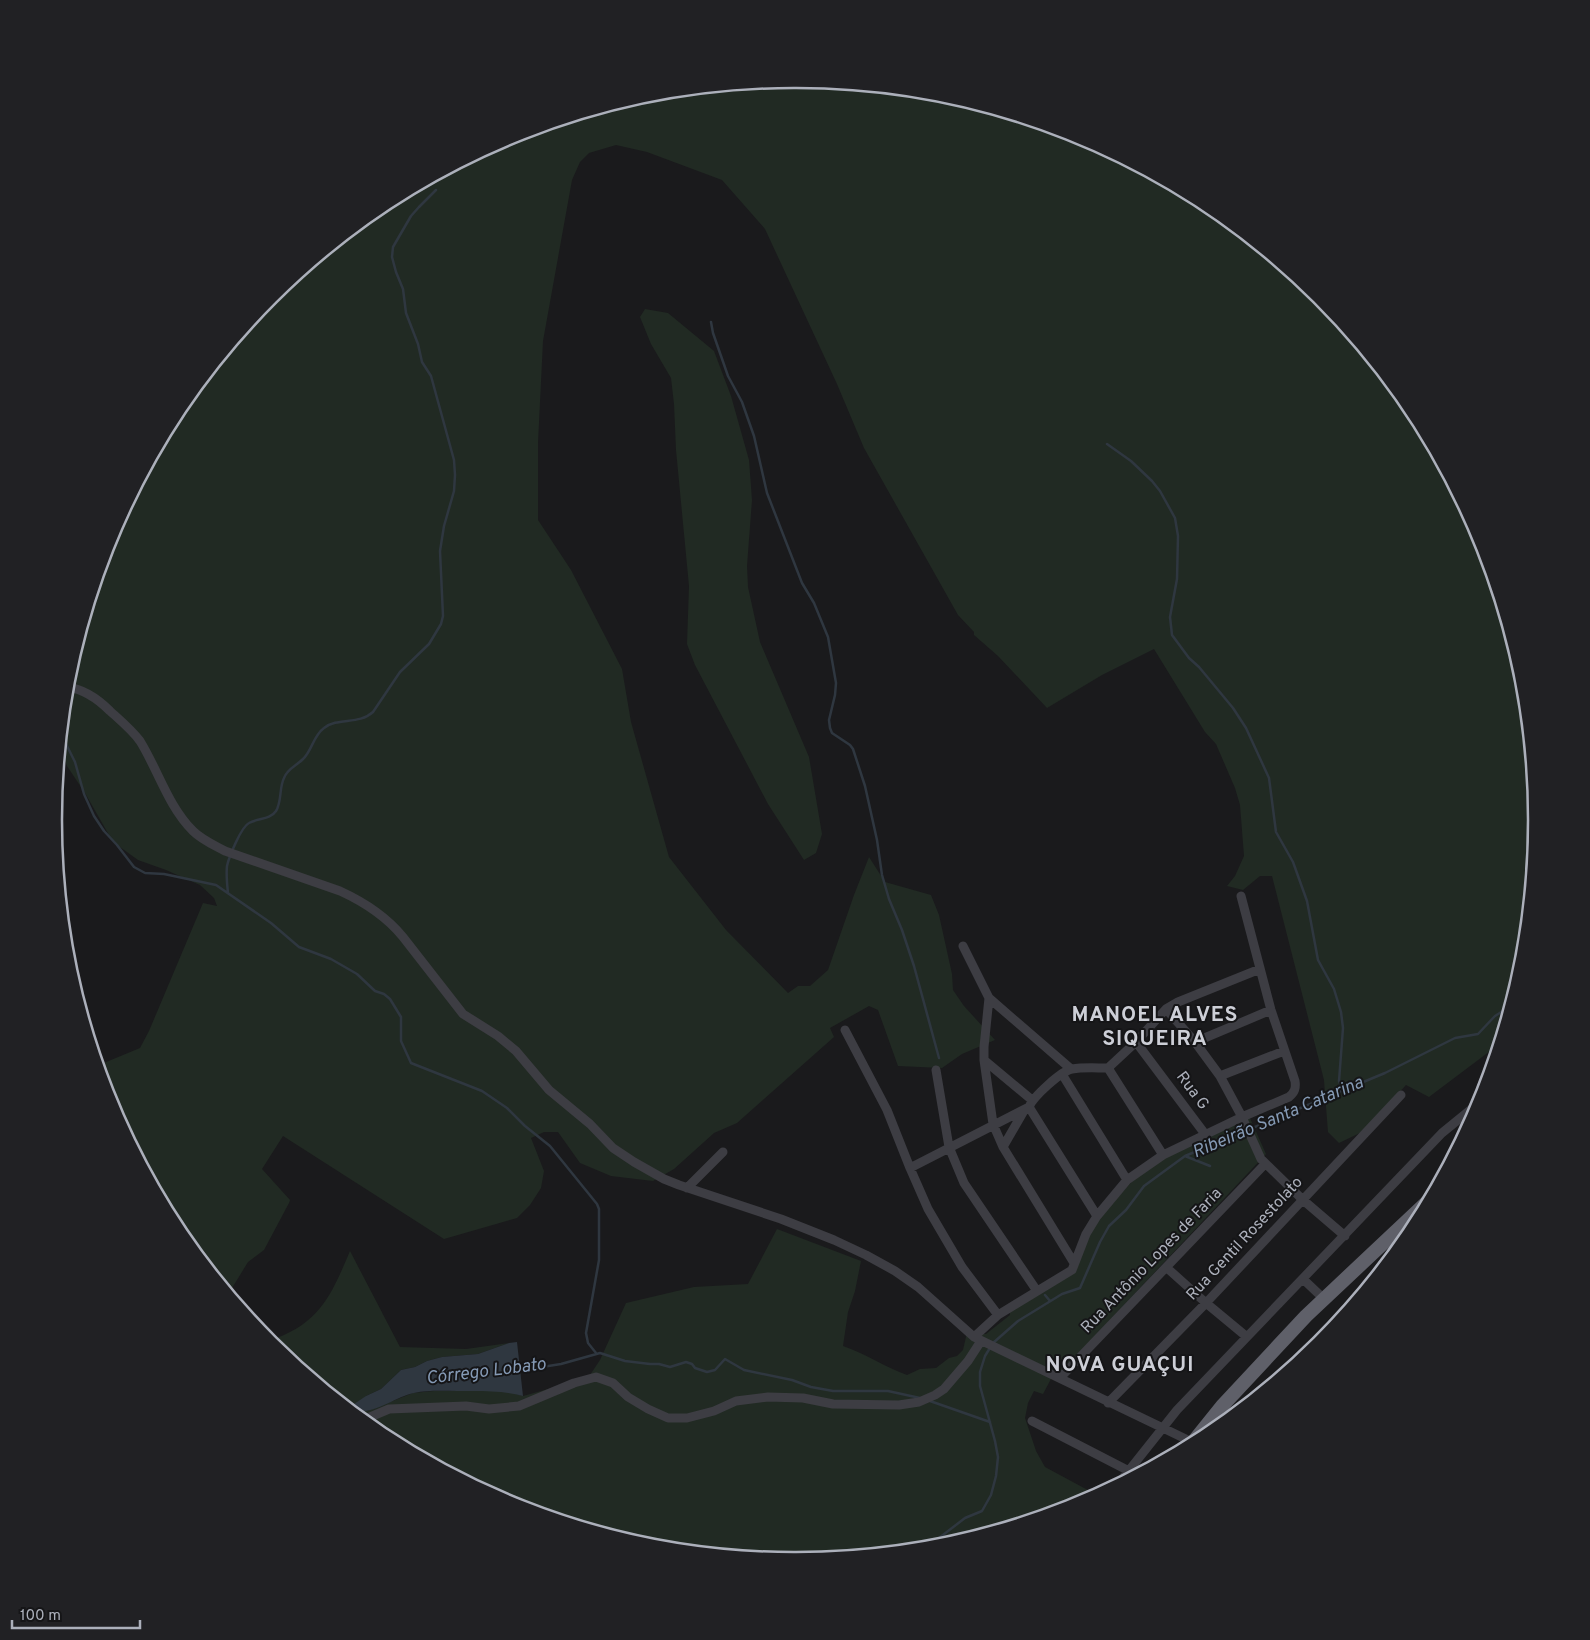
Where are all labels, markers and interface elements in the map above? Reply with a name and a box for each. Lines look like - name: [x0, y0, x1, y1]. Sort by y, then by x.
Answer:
- district label: MANOEL ALVES SIQUEIRA: [1071, 1002, 1239, 1053]
- street label: Rua G: [1171, 1068, 1213, 1114]
- water label: Ribeirão Santa Catarina: [1189, 1071, 1368, 1164]
- street label: Rua Gentil Rosestolato: [1182, 1173, 1308, 1305]
- street label: Rua Antônio Lopes de Faria: [1077, 1184, 1227, 1338]
- district label: NOVA GUAÇUI: [1046, 1352, 1194, 1379]
- water label: Córrego Lobato: [425, 1353, 548, 1391]
- scale bar: [12, 1598, 140, 1630]
- text: 100 m: [20, 1607, 61, 1626]

